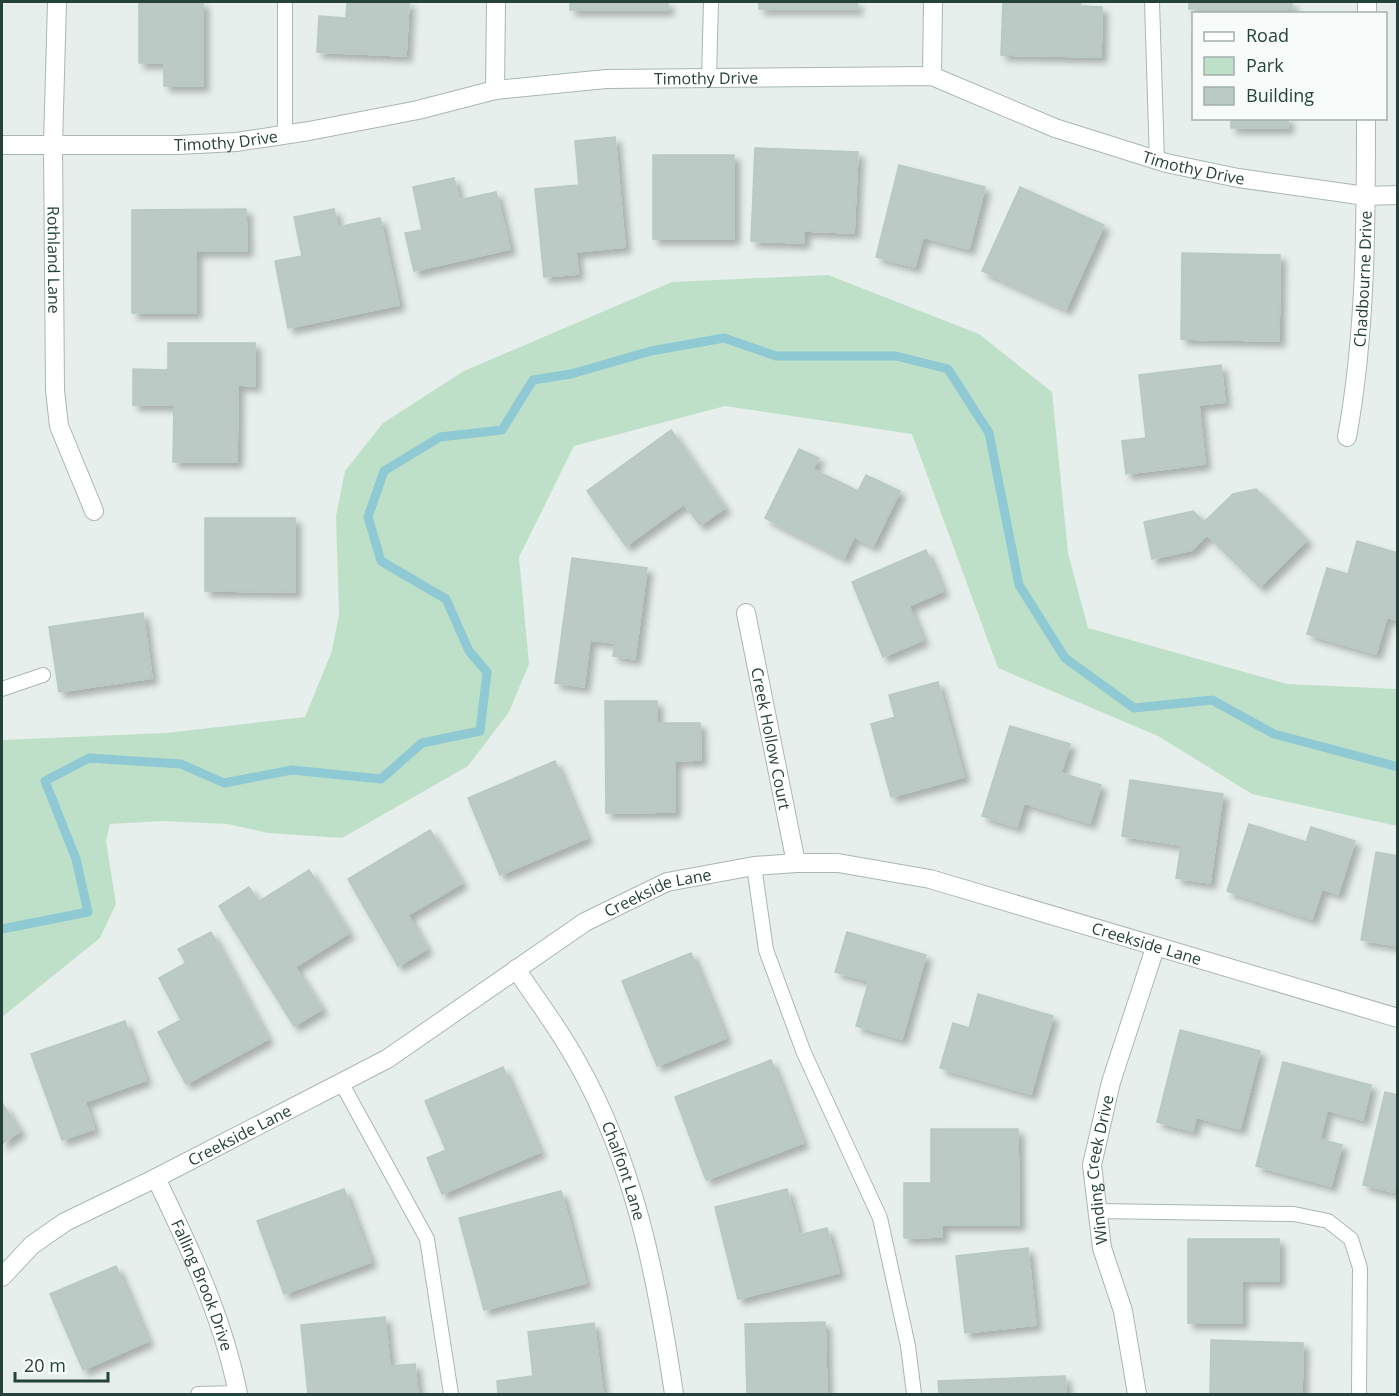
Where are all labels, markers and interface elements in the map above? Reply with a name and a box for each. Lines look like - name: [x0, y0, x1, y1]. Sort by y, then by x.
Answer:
- legend: [1192, 12, 1387, 120]
- text: Road: [1246, 23, 1289, 47]
- text: Park: [1246, 53, 1284, 77]
- street label: Timothy Drive: [654, 67, 758, 90]
- text: Building: [1246, 83, 1314, 107]
- street label: Timothy Drive: [174, 125, 279, 156]
- street label: Timothy Drive: [1140, 145, 1246, 190]
- street label: Rothland Lane: [42, 206, 65, 314]
- street label: Chadbourne Drive: [1348, 211, 1377, 348]
- street label: Creek Hollow Court: [746, 665, 796, 812]
- street label: Creekside Lane: [600, 863, 713, 922]
- street label: Creekside Lane: [1089, 917, 1204, 970]
- street label: Winding Creek Drive: [1081, 1093, 1119, 1246]
- street label: Creekside Lane: [184, 1099, 295, 1171]
- street label: Chalfont Lane: [597, 1118, 651, 1223]
- street label: Falling Brook Drive: [166, 1216, 238, 1354]
- scale bar: [15, 1345, 108, 1383]
- text: 20 m: [24, 1353, 66, 1377]

